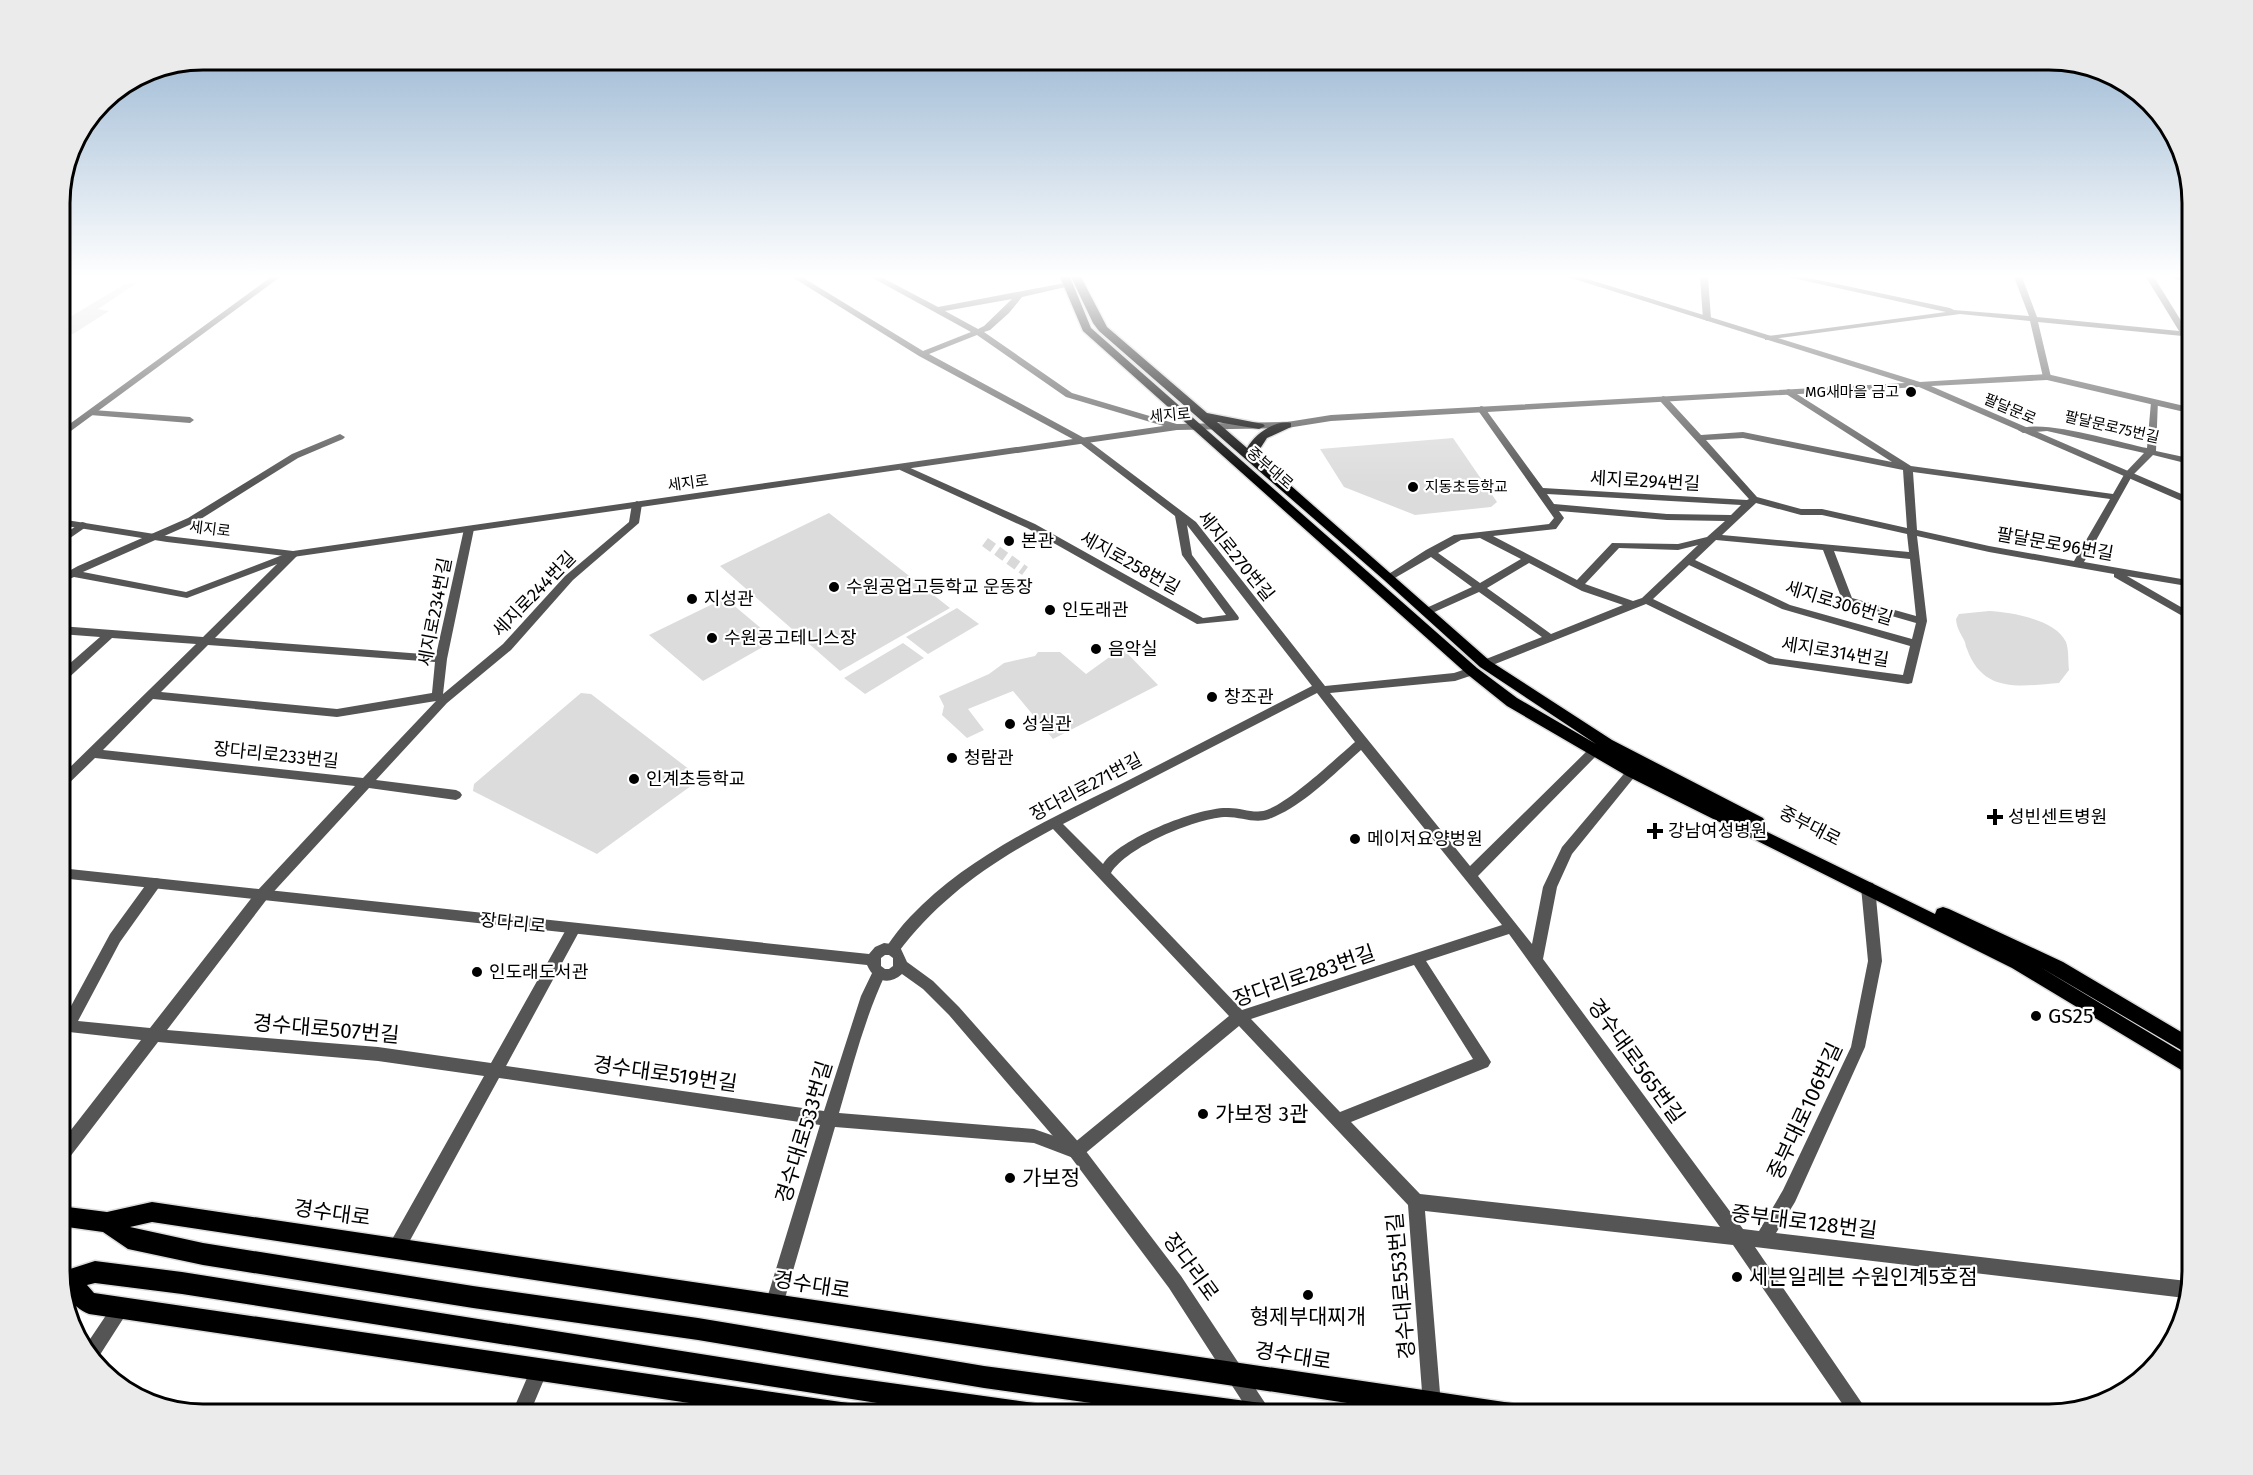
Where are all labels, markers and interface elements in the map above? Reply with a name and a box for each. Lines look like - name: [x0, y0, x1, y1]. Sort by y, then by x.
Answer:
- place label: MG새마을 금고: [1805, 383, 1899, 401]
- marker: MG새마을 금고: [1904, 385, 1918, 399]
- street label: 팔달문로: [1981, 390, 2039, 428]
- street label: 세지로: [1149, 404, 1191, 426]
- street label: 팔달문로75번길: [2063, 407, 2161, 447]
- street label: 중부대로: [1243, 443, 1297, 493]
- street label: 세지로294번길: [1589, 467, 1701, 495]
- street label: 세지로: [666, 471, 710, 495]
- place label: 지동초등학교: [1425, 478, 1508, 496]
- marker: 지동초등학교: [1406, 480, 1420, 494]
- street label: 세지로270번길: [1193, 507, 1279, 605]
- street label: 세지로: [188, 518, 232, 540]
- street label: 팔달문로96번길: [1995, 523, 2115, 565]
- street label: 세지로258번길: [1076, 527, 1184, 599]
- place label: 본관: [1021, 530, 1055, 552]
- marker: 본관: [1002, 534, 1016, 548]
- street label: 세지로244번길: [488, 547, 580, 641]
- street label: 세지로234번길: [414, 556, 456, 668]
- place label: 수원공업고등학교 운동장: [846, 576, 1033, 598]
- street label: 세지로306번길: [1783, 576, 1895, 630]
- marker: 수원공업고등학교 운동장: [827, 580, 841, 594]
- place label: 지성관: [704, 588, 754, 610]
- marker: 지성관: [685, 592, 699, 606]
- place label: 인도래관: [1062, 599, 1129, 621]
- marker: 인도래관: [1043, 603, 1057, 617]
- place label: 수원공고테니스장: [724, 627, 856, 649]
- marker: 수원공고테니스장: [705, 631, 719, 645]
- street label: 세지로314번길: [1780, 633, 1890, 671]
- place label: 음악실: [1108, 638, 1158, 660]
- marker: 음악실: [1089, 642, 1103, 656]
- place label: 창조관: [1224, 686, 1274, 708]
- marker: 창조관: [1205, 690, 1219, 704]
- place label: 성실관: [1022, 713, 1072, 735]
- marker: 성실관: [1003, 717, 1017, 731]
- street label: 장다리로233번길: [212, 737, 340, 773]
- place label: 청람관: [964, 747, 1014, 769]
- street label: 장다리로271번길: [1026, 748, 1146, 826]
- marker: 청람관: [945, 751, 959, 765]
- place label: 인계초등학교: [646, 768, 745, 790]
- marker: 인계초등학교: [627, 772, 641, 786]
- street label: 중부대로: [1775, 801, 1845, 851]
- place label: 성빈센트병원: [2008, 806, 2107, 828]
- marker: 성빈센트병원: [1986, 808, 2004, 826]
- place label: 강남여성병원: [1668, 820, 1767, 842]
- marker: 강남여성병원: [1646, 822, 1664, 840]
- place label: 메이저요양벙원: [1367, 828, 1483, 850]
- marker: 메이저요양벙원: [1348, 832, 1362, 846]
- street label: 장다리로: [479, 909, 547, 937]
- street label: 장다리로283번길: [1230, 940, 1378, 1012]
- place label: 인도래도서관: [489, 961, 589, 983]
- marker: 인도래도서관: [470, 965, 484, 979]
- street label: 경수대로565번길: [1582, 993, 1690, 1129]
- place label: GS25: [2048, 1003, 2093, 1029]
- marker: GS25: [2029, 1009, 2043, 1023]
- street label: 경수대로507번길: [252, 1010, 400, 1048]
- street label: 중부대로106번길: [1762, 1038, 1848, 1184]
- street label: 경수대로519번길: [591, 1051, 739, 1097]
- street label: 경수대로533번길: [770, 1058, 838, 1206]
- place label: 가보정 3관: [1215, 1101, 1308, 1127]
- marker: 가보정 3관: [1196, 1107, 1210, 1121]
- place label: 가보정: [1022, 1165, 1080, 1191]
- marker: 가보정: [1003, 1171, 1017, 1185]
- street label: 경수대로: [292, 1195, 372, 1231]
- street label: 중부대로128번길: [1729, 1200, 1879, 1244]
- street label: 경수대로553번길: [1382, 1212, 1420, 1360]
- street label: 장다리로: [1158, 1228, 1224, 1306]
- place label: 세븐일레븐 수원인계5호점: [1749, 1264, 1978, 1290]
- street label: 경수대로: [772, 1266, 852, 1304]
- marker: 세븐일레븐 수원인계5호점: [1730, 1270, 1744, 1284]
- marker: 형제부대찌개: [1301, 1288, 1315, 1302]
- place label: 형제부대찌개: [1250, 1304, 1366, 1330]
- street label: 경수대로: [1253, 1337, 1333, 1375]

